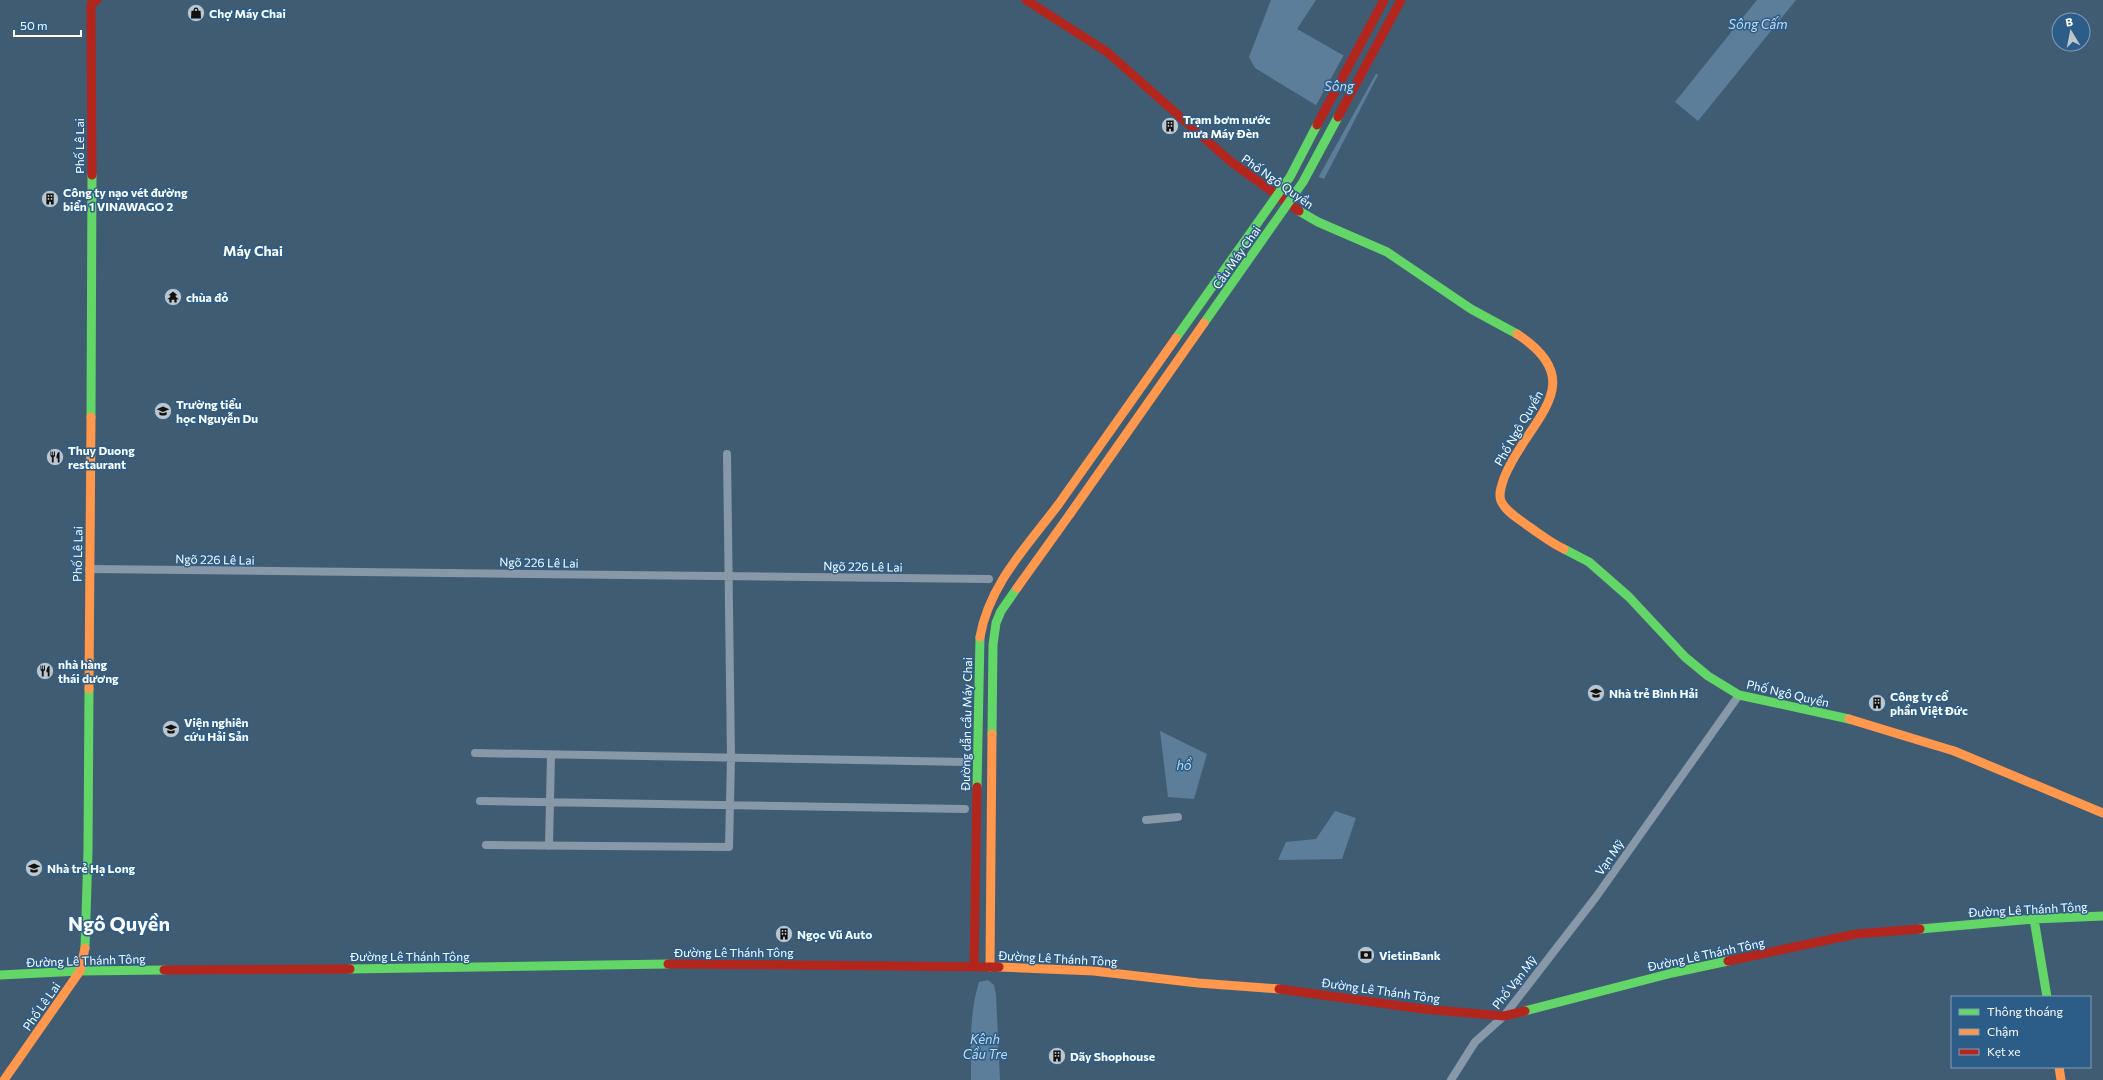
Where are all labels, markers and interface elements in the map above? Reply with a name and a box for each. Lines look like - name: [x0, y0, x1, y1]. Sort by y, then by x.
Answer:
- shop icon: Chợ Máy Chai: [186, 3, 206, 23]
- place label: Chợ Máy Chai: [209, 6, 286, 21]
- scale bar: [14, 12, 81, 38]
- north arrow: [2051, 12, 2091, 52]
- text: B: [2064, 15, 2074, 29]
- water label: Sông Cấm: [1728, 16, 1788, 32]
- text: 50 m: [20, 18, 48, 32]
- water label: Sông: [1324, 78, 1355, 94]
- place label: Trạm bơm nước mưa Máy Đèn: [1183, 112, 1271, 140]
- building icon: Trạm bơm nước mưa Máy Đèn: [1160, 116, 1180, 136]
- street label: Phố Lê Lai: [72, 118, 86, 174]
- street label: Phố Ngô Quyền: [1239, 151, 1317, 211]
- place label: Công ty nạo vét đường biển 1 VINAWAGO 2: [63, 185, 188, 213]
- building icon: Công ty nạo vét đường biển 1 VINAWAGO 2: [40, 189, 60, 209]
- street label: Cầu Máy Chai: [1209, 223, 1263, 291]
- district label: Máy Chai: [223, 242, 283, 259]
- temple icon: chùa đỏ: [163, 287, 183, 307]
- place label: chùa đỏ: [186, 290, 228, 304]
- street label: Phố Ngô Quyền: [1491, 388, 1545, 468]
- place label: Trường tiểu học Nguyễn Du: [176, 397, 258, 426]
- school or university icon: Trường tiểu học Nguyễn Du: [153, 401, 173, 421]
- place label: Thuy Duong restaurant: [68, 443, 135, 471]
- restaurant icon: Thuy Duong restaurant: [45, 447, 65, 467]
- street label: Phố Lê Lai: [70, 526, 84, 582]
- street label: Ngõ 226 Lê Lai: [175, 551, 255, 567]
- street label: Ngõ 226 Lê Lai: [499, 554, 579, 570]
- street label: Ngõ 226 Lê Lai: [823, 558, 903, 574]
- place label: nhà hàng thái dương: [58, 657, 119, 685]
- street label: Đường dẫn cầu Máy Chai: [958, 657, 974, 792]
- restaurant icon: nhà hàng thái dương: [35, 661, 55, 681]
- street label: Phố Ngô Quyền: [1745, 677, 1831, 709]
- school or university icon: Nhà trẻ Bình Hải: [1586, 683, 1606, 703]
- place label: Nhà trẻ Bình Hải: [1609, 686, 1698, 700]
- place label: Công ty cổ phần Việt Đức: [1890, 689, 1968, 718]
- building icon: Công ty cổ phần Việt Đức: [1867, 693, 1887, 713]
- place label: Viện nghiên cứu Hải Sản: [184, 715, 249, 743]
- school or university icon: Viện nghiên cứu Hải Sản: [161, 719, 181, 739]
- water label: hồ: [1176, 757, 1193, 773]
- street label: Vạn Mỹ: [1592, 836, 1626, 878]
- school or university icon: Nhà trẻ Hạ Long: [24, 858, 44, 878]
- place label: Nhà trẻ Hạ Long: [47, 861, 136, 876]
- street label: Đường Lê Thánh Tông: [1967, 899, 2088, 919]
- district label: Ngô Quyền: [68, 911, 170, 935]
- building icon: Ngọc Vũ Auto: [774, 924, 794, 944]
- place label: Ngọc Vũ Auto: [797, 927, 872, 942]
- street label: Đường Lê Thánh Tông: [1645, 935, 1766, 973]
- street label: Đường Lê Thánh Tông: [673, 945, 794, 959]
- bank icon: VietinBank: [1356, 945, 1376, 965]
- street label: Đường Lê Thánh Tông: [997, 948, 1118, 968]
- place label: VietinBank: [1379, 948, 1441, 962]
- street label: Đường Lê Thánh Tông: [349, 949, 470, 963]
- street label: Đường Lê Thánh Tông: [25, 951, 146, 969]
- street label: Phố Vạn Mỹ: [1489, 952, 1539, 1012]
- street label: Đường Lê Thánh Tông: [1320, 975, 1442, 1005]
- street label: Phố Lê Lai: [19, 979, 63, 1033]
- legend: [1951, 996, 2091, 1068]
- text: Thông thoáng: [1987, 1004, 2063, 1018]
- text: Chậm: [1987, 1024, 2019, 1038]
- water label: Kênh Cầu Tre: [963, 1031, 1007, 1062]
- text: Kẹt xe: [1987, 1044, 2021, 1058]
- building icon: Dãy Shophouse: [1047, 1046, 1067, 1066]
- place label: Dãy Shophouse: [1070, 1049, 1155, 1063]

